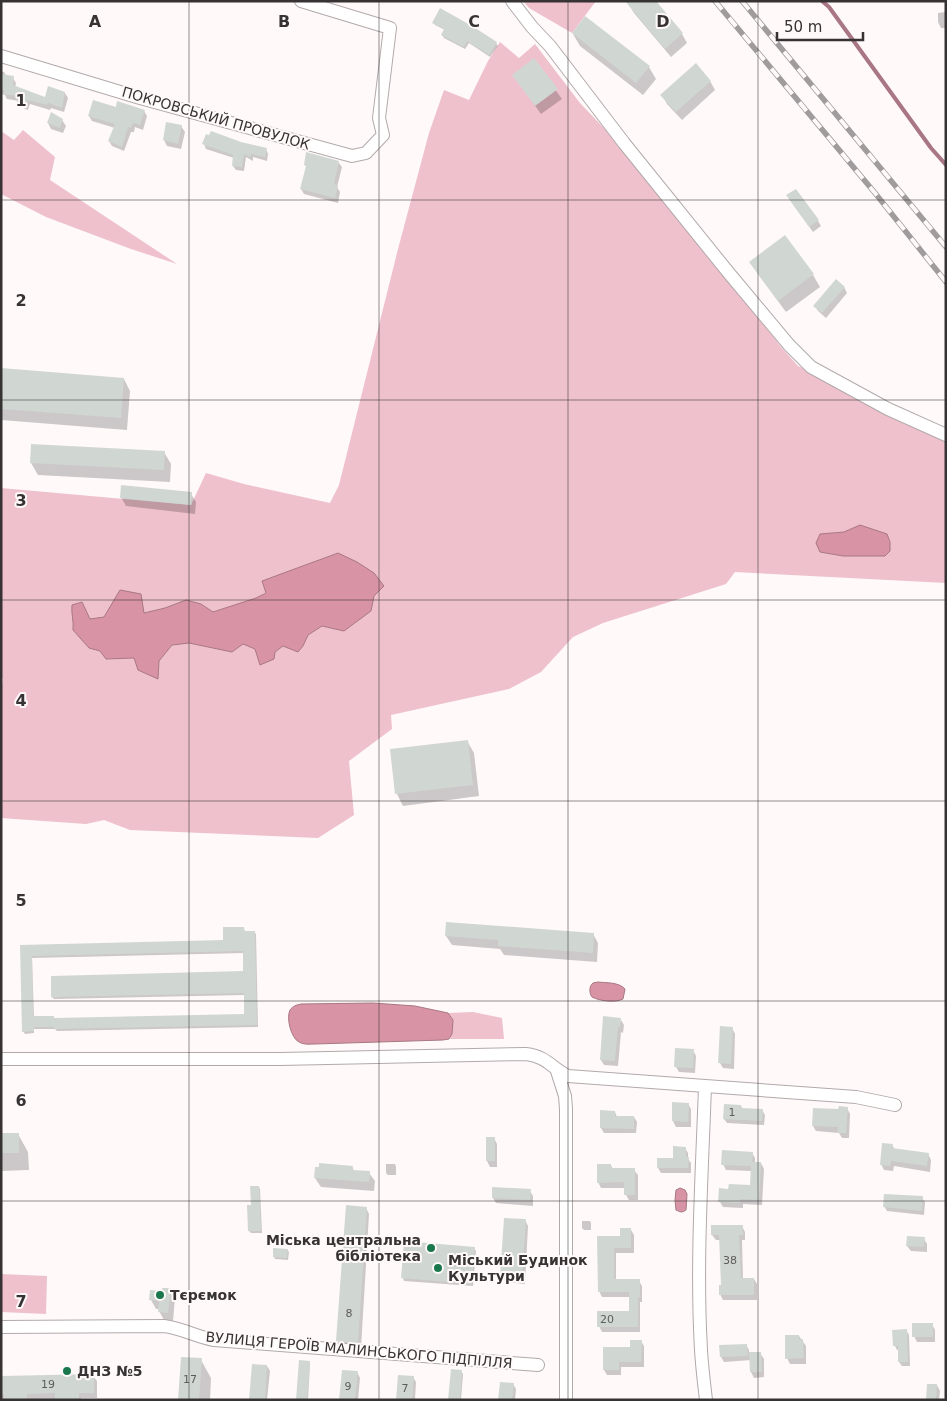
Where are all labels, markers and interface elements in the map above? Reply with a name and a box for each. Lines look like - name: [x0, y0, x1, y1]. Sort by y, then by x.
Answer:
- scale bar: [777, 10, 863, 42]
- text: A: [89, 12, 102, 31]
- text: B: [278, 12, 290, 31]
- text: C: [468, 12, 480, 31]
- text: D: [656, 12, 670, 31]
- text: 50 m: [784, 18, 822, 36]
- street label: ПОКРОВСЬКИЙ ПРОВУЛОК: [120, 82, 312, 153]
- text: 1: [15, 91, 27, 110]
- text: 2: [15, 291, 27, 310]
- text: 3: [15, 491, 27, 510]
- text: 4: [15, 691, 27, 710]
- text: 5: [15, 891, 27, 910]
- text: 6: [15, 1091, 27, 1110]
- house number: 1: [729, 1106, 736, 1119]
- place label: Міська центральна бібліотека: [266, 1232, 421, 1264]
- marker: Міська центральна бібліотека: [425, 1242, 437, 1254]
- place label: Міський Будинок Культури: [448, 1252, 588, 1284]
- house number: 38: [723, 1254, 737, 1267]
- marker: Міський Будинок Культури: [432, 1262, 444, 1274]
- place label: Тєрємок: [170, 1287, 237, 1303]
- marker: Тєрємок: [154, 1289, 166, 1301]
- text: 7: [15, 1292, 27, 1311]
- house number: 8: [346, 1307, 353, 1320]
- house number: 20: [600, 1313, 614, 1326]
- street label: ВУЛИЦЯ ГЕРОЇВ МАЛИНСЬКОГО ПІДПІЛЛЯ: [205, 1328, 513, 1371]
- place label: ДНЗ №5: [77, 1363, 143, 1379]
- marker: ДНЗ №5: [61, 1365, 73, 1377]
- house number: 17: [183, 1373, 197, 1386]
- house number: 19: [41, 1378, 55, 1391]
- house number: 9: [345, 1380, 352, 1393]
- house number: 7: [402, 1382, 409, 1395]

